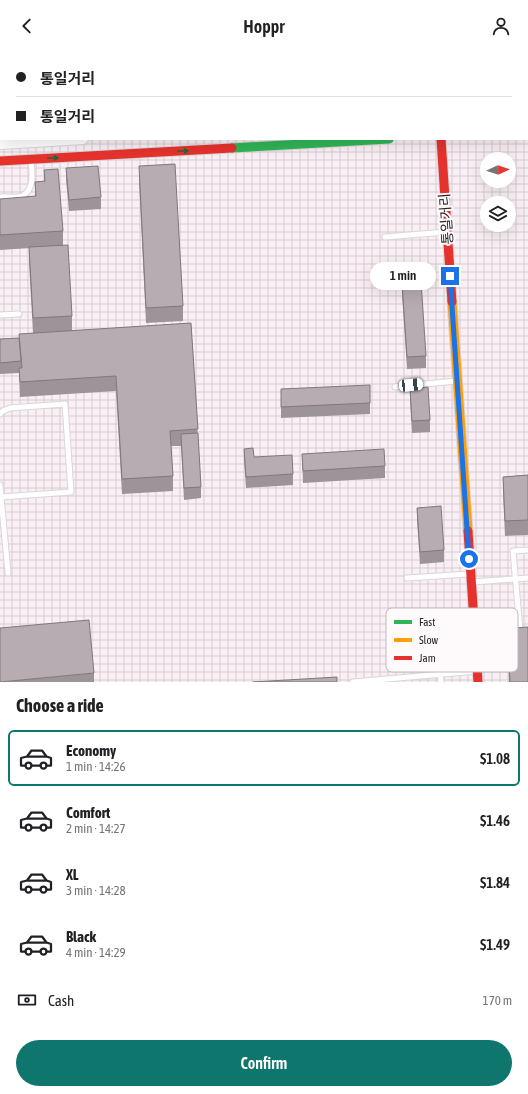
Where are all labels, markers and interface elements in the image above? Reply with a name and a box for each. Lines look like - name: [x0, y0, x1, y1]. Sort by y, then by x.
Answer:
- icon: back: [16, 15, 38, 37]
- icon: person: [490, 15, 512, 37]
- text: Hoppr: [243, 16, 285, 37]
- text: 통일거리: [40, 70, 95, 87]
- text: 통일거리: [40, 108, 95, 125]
- one-way arrow: [177, 147, 189, 154]
- north arrow: [480, 152, 516, 188]
- map controls: [480, 152, 516, 232]
- one-way arrow: [47, 155, 59, 162]
- street label: 통일거리: [436, 193, 456, 245]
- button: layers: [480, 196, 516, 232]
- callout: 1 min: [370, 262, 436, 290]
- route end: [441, 267, 459, 285]
- text: 1 min: [390, 268, 416, 283]
- car: [398, 378, 424, 392]
- route start: [460, 550, 478, 568]
- legend: [386, 608, 518, 672]
- text: Fast: [419, 616, 435, 628]
- text: Slow: [419, 634, 438, 646]
- text: Jam: [419, 652, 436, 664]
- text: Choose a ride: [16, 695, 104, 716]
- icon: car: [18, 740, 54, 776]
- text: Economy: [66, 742, 116, 759]
- text: $1.08: [480, 750, 510, 767]
- text: 1 min · 14:26: [66, 759, 126, 774]
- icon: car: [18, 802, 54, 838]
- text: Comfort: [66, 804, 110, 821]
- text: $1.46: [480, 812, 510, 829]
- text: 2 min · 14:27: [66, 821, 126, 836]
- icon: car: [18, 864, 54, 900]
- text: XL: [66, 866, 79, 883]
- text: $1.84: [480, 874, 510, 891]
- text: 3 min · 14:28: [66, 883, 126, 898]
- icon: car: [18, 926, 54, 962]
- text: Black: [66, 928, 96, 945]
- text: $1.49: [480, 936, 510, 953]
- text: 4 min · 14:29: [66, 945, 126, 960]
- icon: cash: [16, 989, 38, 1011]
- text: Cash: [48, 992, 74, 1009]
- text: 170 m: [483, 993, 512, 1008]
- button: Confirm: [16, 1040, 512, 1086]

